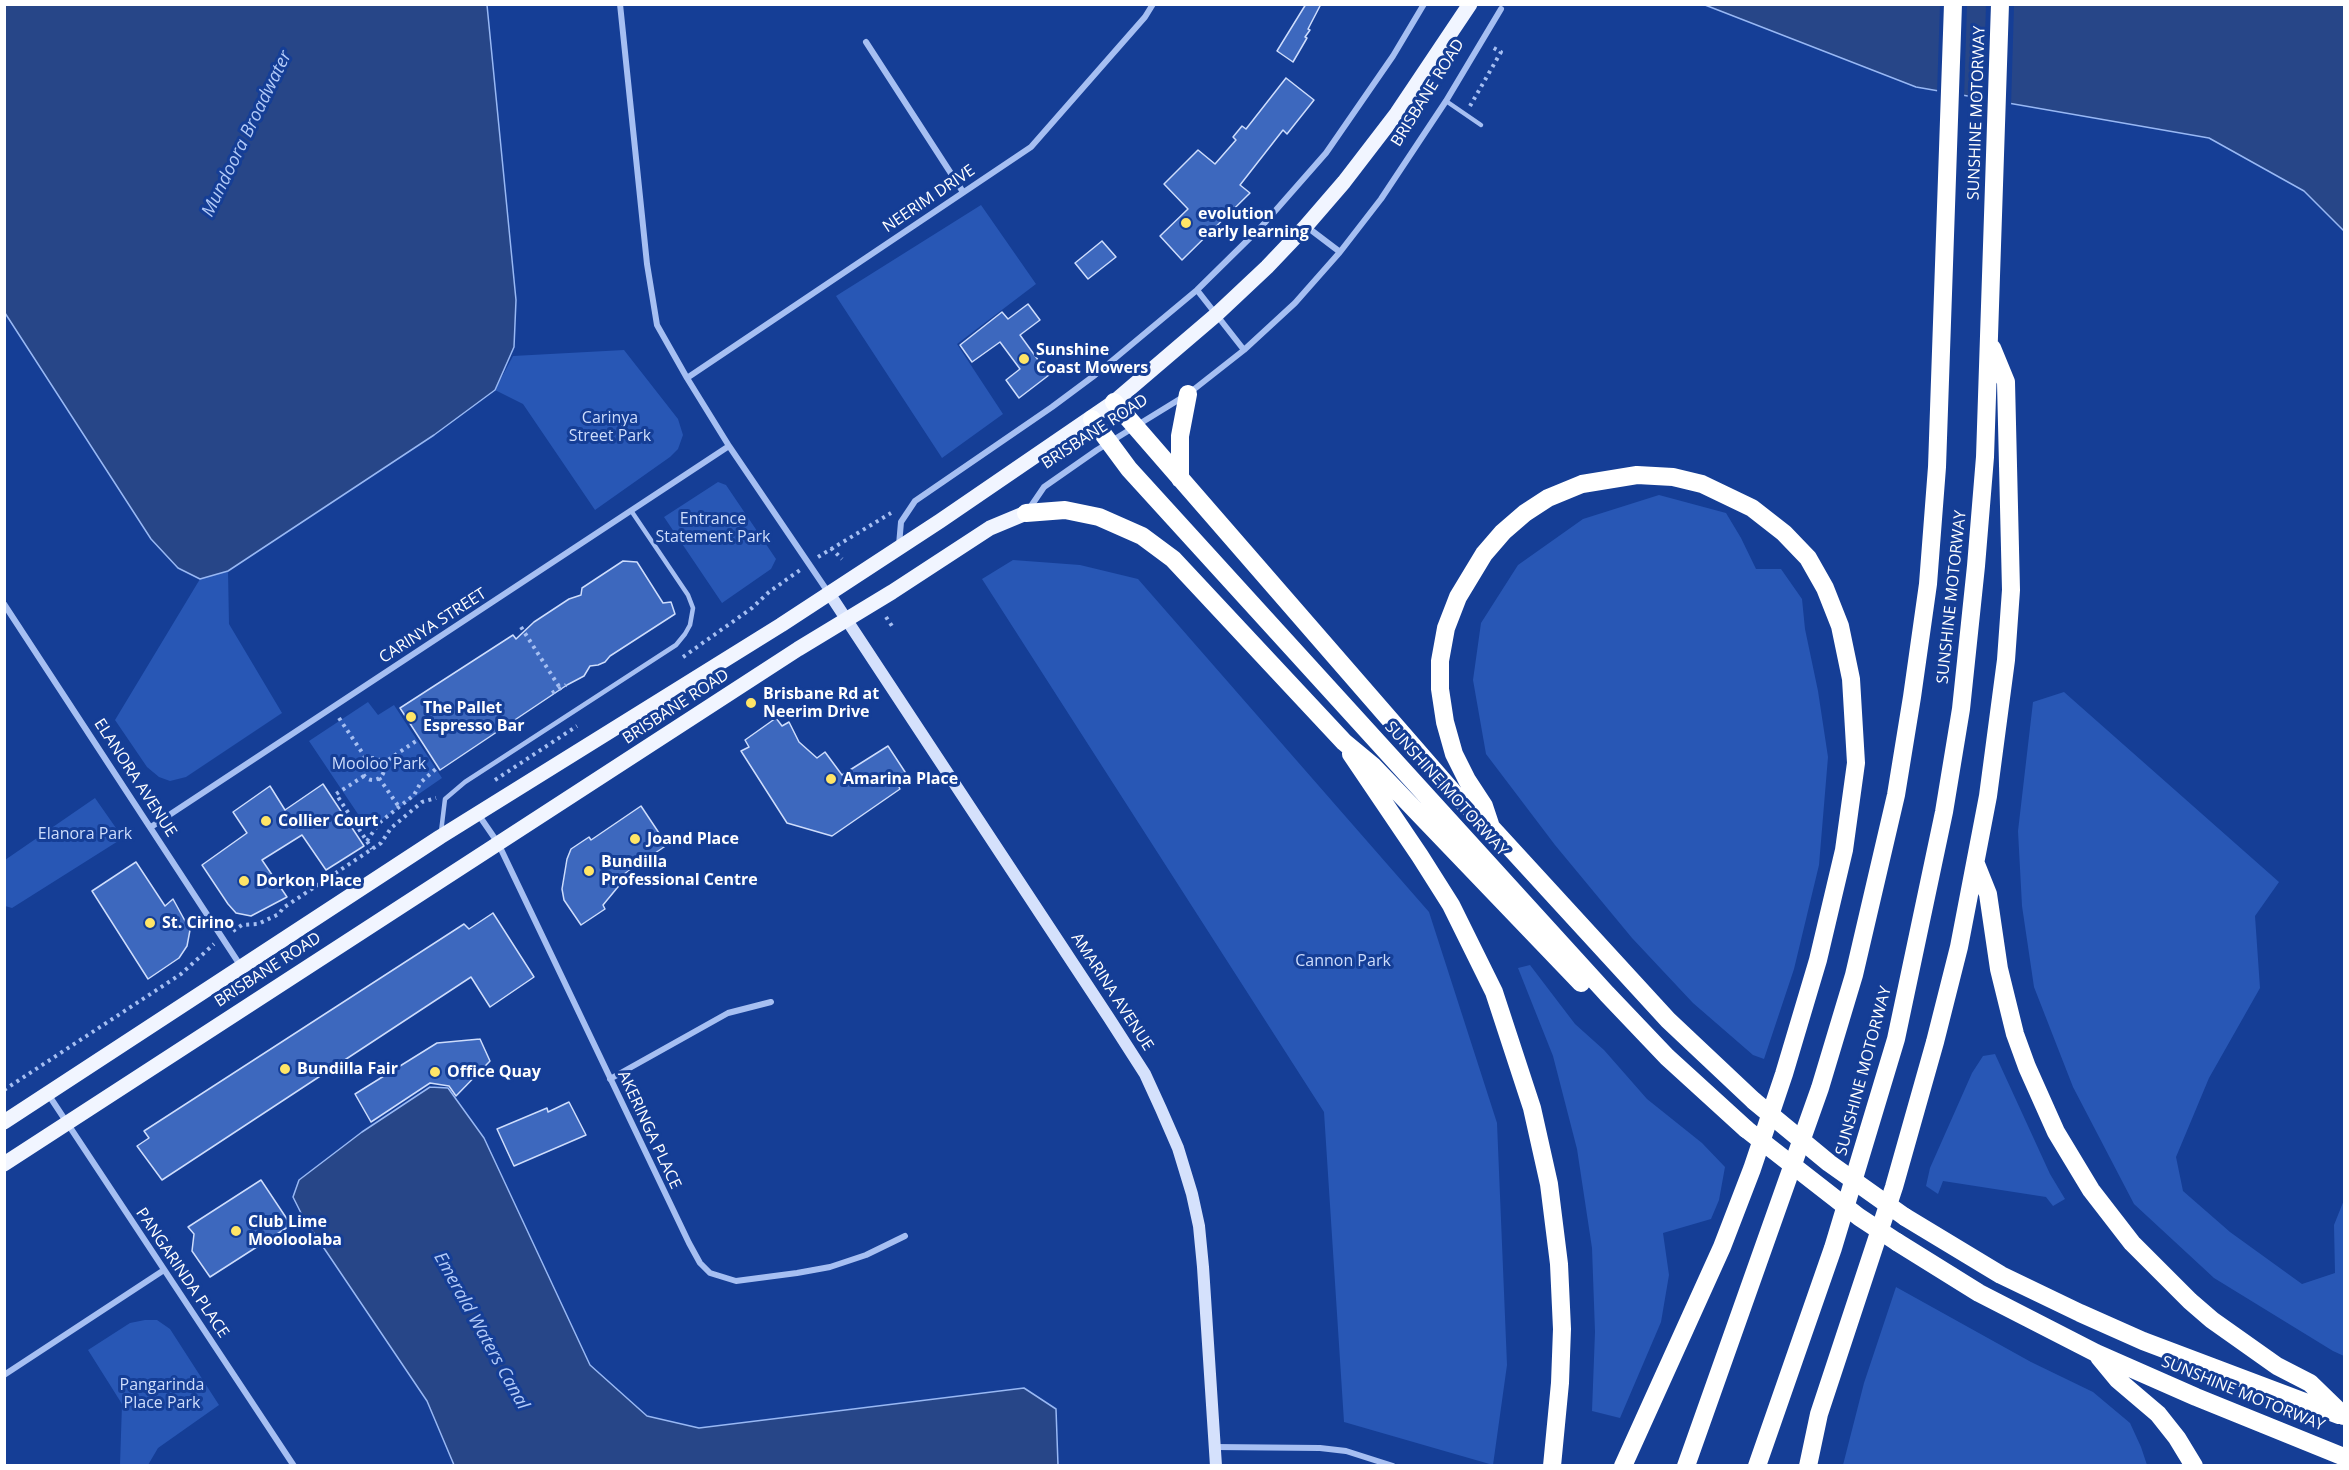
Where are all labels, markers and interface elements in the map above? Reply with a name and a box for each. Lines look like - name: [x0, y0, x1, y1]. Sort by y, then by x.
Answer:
- street label: SUNSHINE MOTORWAY: [1964, 26, 1990, 200]
- street label: BRISBANE ROAD: [1387, 36, 1469, 150]
- water label: Mundoora Broadwater: [197, 47, 297, 221]
- street label: NEERIM DRIVE: [879, 161, 979, 237]
- place label: evolution early learning: [1198, 204, 1309, 242]
- marker: evolution early learning: [1179, 216, 1193, 230]
- place label: Sunshine Coast Mowers: [1036, 340, 1148, 378]
- marker: Sunshine Coast Mowers: [1017, 352, 1031, 366]
- street label: BRISBANE ROAD: [1038, 390, 1152, 474]
- park label: Carinya Street Park: [569, 408, 651, 446]
- park label: Entrance Statement Park: [656, 509, 770, 547]
- street label: SUNSHINE MOTORWAY: [1933, 509, 1971, 685]
- street label: CARINYA STREET: [376, 584, 490, 668]
- street label: BRISBANE ROAD: [619, 665, 733, 749]
- place label: Brisbane Rd at Neerim Drive: [763, 684, 879, 722]
- marker: Brisbane Rd at Neerim Drive: [744, 696, 758, 710]
- place label: The Pallet Espresso Bar: [423, 698, 524, 736]
- marker: The Pallet Espresso Bar: [404, 710, 418, 724]
- street label: ELANORA AVENUE: [90, 715, 180, 841]
- street label: SUNSHINE MOTORWAY: [1381, 718, 1511, 860]
- park label: Mooloo Park: [332, 754, 426, 774]
- place label: Amarina Place: [843, 769, 958, 789]
- marker: Amarina Place: [824, 772, 838, 786]
- place label: Collier Court: [278, 811, 378, 831]
- marker: Collier Court: [259, 814, 273, 828]
- park label: Elanora Park: [38, 824, 132, 844]
- place label: Joand Place: [647, 829, 739, 849]
- marker: Joand Place: [628, 832, 642, 846]
- place label: Bundilla Professional Centre: [601, 852, 758, 890]
- marker: Bundilla Professional Centre: [582, 864, 596, 878]
- place label: Dorkon Place: [256, 871, 362, 891]
- marker: Dorkon Place: [237, 874, 251, 888]
- place label: St. Cirino: [162, 913, 234, 933]
- marker: St. Cirino: [143, 916, 157, 930]
- street label: BRISBANE ROAD: [211, 928, 325, 1012]
- street label: AMARINA AVENUE: [1067, 930, 1157, 1054]
- park label: Cannon Park: [1295, 951, 1391, 971]
- street label: SUNSHINE MOTORWAY: [1832, 984, 1896, 1158]
- place label: Bundilla Fair: [297, 1059, 398, 1079]
- marker: Bundilla Fair: [278, 1062, 292, 1076]
- place label: Office Quay: [447, 1062, 541, 1082]
- marker: Office Quay: [428, 1065, 442, 1079]
- street label: AKERINGA PLACE: [613, 1068, 685, 1192]
- street label: PANGARINDA PLACE: [131, 1204, 233, 1342]
- place label: Club Lime Mooloolaba: [248, 1212, 342, 1250]
- marker: Club Lime Mooloolaba: [229, 1224, 243, 1238]
- water label: Emerald Waters Canal: [429, 1249, 533, 1413]
- street label: SUNSHINE MOTORWAY: [2159, 1352, 2327, 1436]
- park label: Pangarinda Place Park: [120, 1375, 204, 1413]

